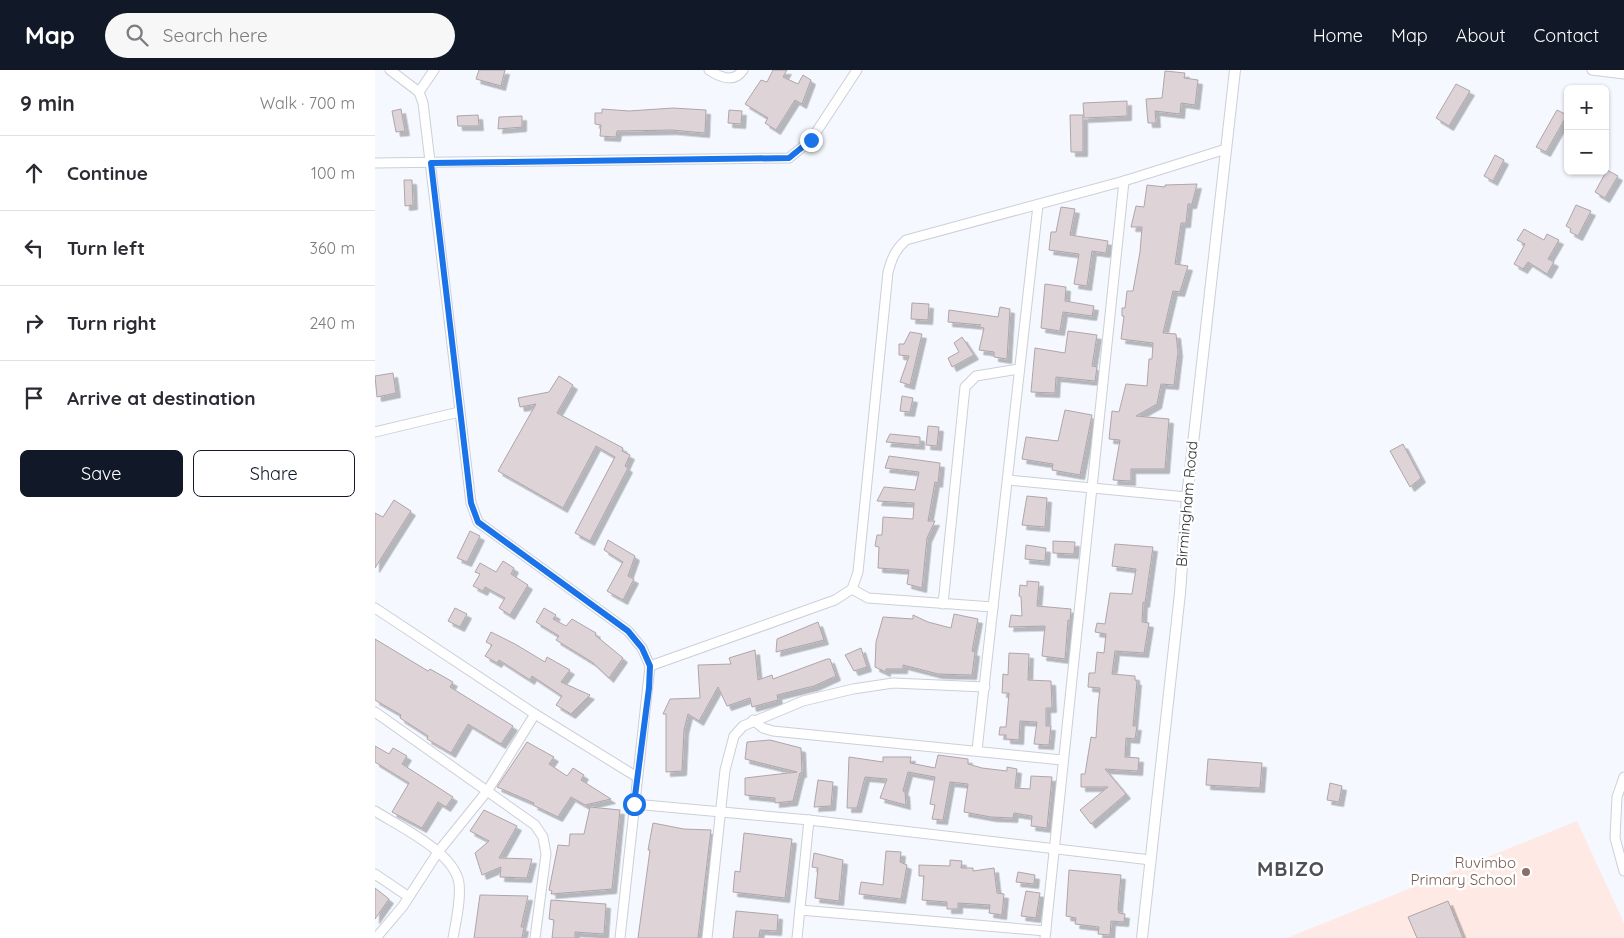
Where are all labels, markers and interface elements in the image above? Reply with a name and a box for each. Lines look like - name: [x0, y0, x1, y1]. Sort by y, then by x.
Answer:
- search box: [105, 13, 455, 58]
- text: Map: [25, 20, 75, 50]
- icon: search: [123, 21, 151, 49]
- text: Search here: [163, 23, 268, 47]
- text: Home: [1313, 24, 1363, 47]
- text: Map: [1391, 24, 1428, 47]
- text: About: [1456, 24, 1506, 47]
- text: Contact: [1534, 24, 1599, 47]
- map controls: [1564, 85, 1609, 175]
- button: +: [1564, 85, 1609, 130]
- text: 9 min: [20, 90, 75, 116]
- text: Walk · 700 m: [260, 93, 355, 113]
- route end: [800, 129, 823, 152]
- button: −: [1564, 130, 1609, 175]
- icon: ahead: [20, 159, 48, 187]
- text: Continue: [67, 161, 148, 185]
- text: 100 m: [311, 163, 355, 183]
- icon: left: [20, 234, 48, 262]
- text: Turn left: [67, 236, 145, 260]
- text: 360 m: [310, 238, 355, 258]
- icon: right: [20, 309, 48, 337]
- text: Turn right: [67, 311, 156, 335]
- text: 240 m: [309, 313, 355, 333]
- icon: arrive: [20, 384, 48, 412]
- text: Arrive at destination: [67, 386, 256, 410]
- street label: Birmingham Road: [1172, 440, 1201, 568]
- button: Save: [20, 450, 183, 497]
- button: Share: [193, 450, 355, 497]
- route start: [623, 793, 646, 816]
- place label: Ruvimbo Primary School: [1411, 853, 1516, 889]
- district label: MBIZO: [1257, 856, 1325, 881]
- marker: Ruvimbo Primary School: [1520, 866, 1532, 878]

